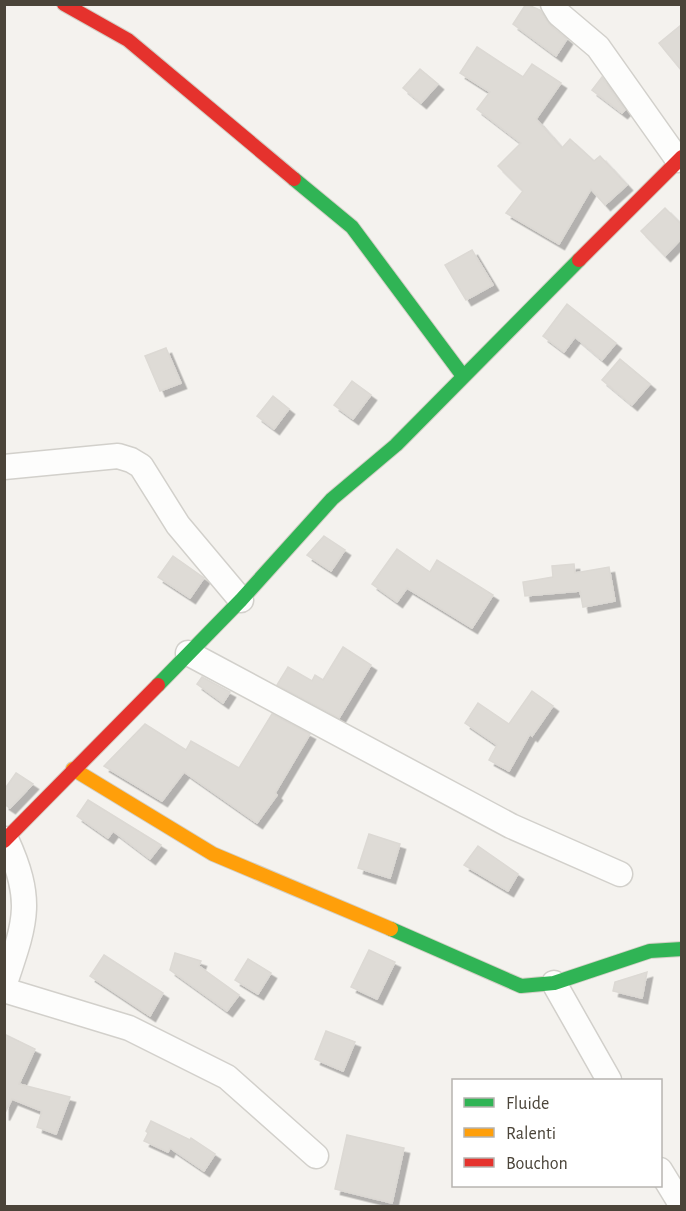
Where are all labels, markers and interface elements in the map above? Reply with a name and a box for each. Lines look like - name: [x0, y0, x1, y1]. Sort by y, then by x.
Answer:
- legend: [452, 1079, 662, 1187]
- text: Fluide: [506, 1095, 549, 1113]
- text: Ralenti: [506, 1125, 556, 1143]
- text: Bouchon: [506, 1155, 568, 1173]

